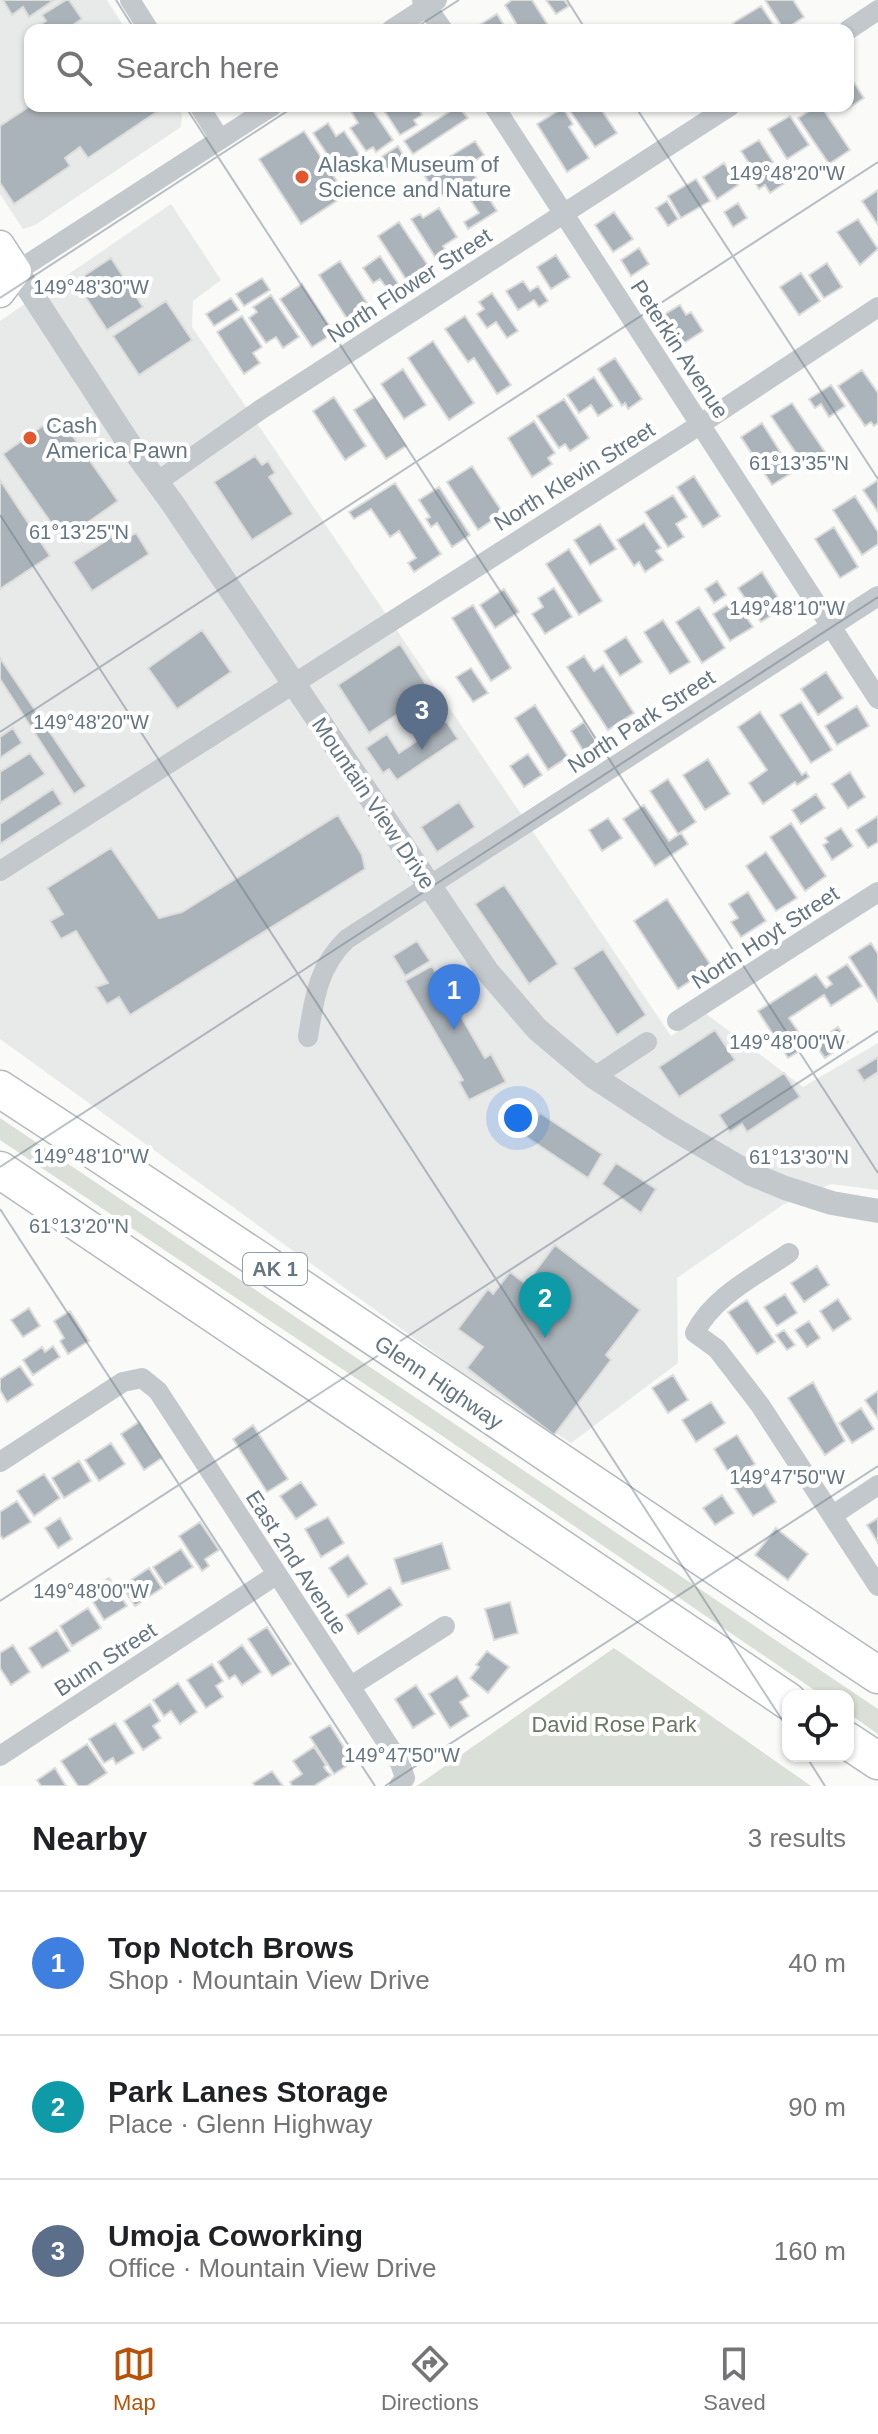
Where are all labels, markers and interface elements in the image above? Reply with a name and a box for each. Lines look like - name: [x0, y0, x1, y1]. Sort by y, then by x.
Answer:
- search box: [24, 24, 854, 112]
- icon: search: [52, 46, 96, 90]
- text: Search here: [116, 51, 279, 84]
- place label: Alaska Museum of Science and Nature: [318, 152, 511, 202]
- text: 149°48'20"W: [729, 162, 845, 184]
- marker: Alaska Museum of Science and Nature: [293, 168, 311, 186]
- street label: North Flower Street: [322, 223, 496, 348]
- street label: Peterkin Avenue: [626, 275, 734, 423]
- text: 149°48'30"W: [33, 276, 149, 298]
- place label: Cash America Pawn: [46, 413, 188, 463]
- street label: North Klevin Street: [489, 417, 659, 536]
- marker: Cash America Pawn: [21, 429, 39, 447]
- text: 61°13'35"N: [749, 452, 849, 474]
- text: 61°13'25"N: [29, 521, 129, 543]
- text: 149°48'10"W: [729, 597, 845, 619]
- street label: North Park Street: [563, 665, 719, 778]
- pin: 3: [396, 684, 448, 750]
- text: 149°48'20"W: [33, 711, 149, 733]
- street label: Mountain View Drive: [307, 713, 440, 894]
- street label: North Hoyt Street: [687, 881, 843, 994]
- pin: 1: [428, 964, 480, 1030]
- text: 149°48'00"W: [729, 1031, 845, 1053]
- your location: [498, 1098, 538, 1138]
- text: 149°48'10"W: [33, 1145, 149, 1167]
- text: 61°13'30"N: [749, 1146, 849, 1168]
- text: 61°13'20"N: [29, 1215, 129, 1237]
- road number: AK 1: [243, 1253, 307, 1285]
- pin: 2: [519, 1272, 571, 1338]
- street label: Glenn Highway: [370, 1330, 508, 1434]
- text: 149°47'50"W: [729, 1466, 845, 1488]
- street label: East 2nd Avenue: [241, 1486, 352, 1639]
- text: 149°48'00"W: [33, 1580, 149, 1602]
- street label: Bunn Street: [50, 1617, 161, 1702]
- map controls: [782, 1690, 854, 1762]
- button: locate: [782, 1690, 854, 1762]
- park label: David Rose Park: [531, 1712, 698, 1737]
- text: 149°47'50"W: [344, 1744, 460, 1766]
- text: Nearby: [32, 1819, 147, 1857]
- text: 3 results: [748, 1823, 846, 1853]
- text: Top Notch Brows: [108, 1931, 354, 1964]
- text: 1: [51, 1948, 65, 1978]
- text: 40 m: [788, 1948, 846, 1978]
- text: Shop · Mountain View Drive: [108, 1965, 430, 1995]
- text: Park Lanes Storage: [108, 2075, 388, 2108]
- text: 2: [51, 2092, 65, 2122]
- text: 90 m: [788, 2092, 846, 2122]
- text: Place · Glenn Highway: [108, 2109, 372, 2139]
- text: Umoja Coworking: [108, 2219, 363, 2252]
- text: 3: [51, 2236, 65, 2266]
- text: 160 m: [774, 2236, 846, 2266]
- text: Office · Mountain View Drive: [108, 2253, 437, 2283]
- tab: Map: [112, 2342, 156, 2416]
- tab: Directions: [381, 2342, 479, 2416]
- tab: Saved: [703, 2342, 766, 2416]

